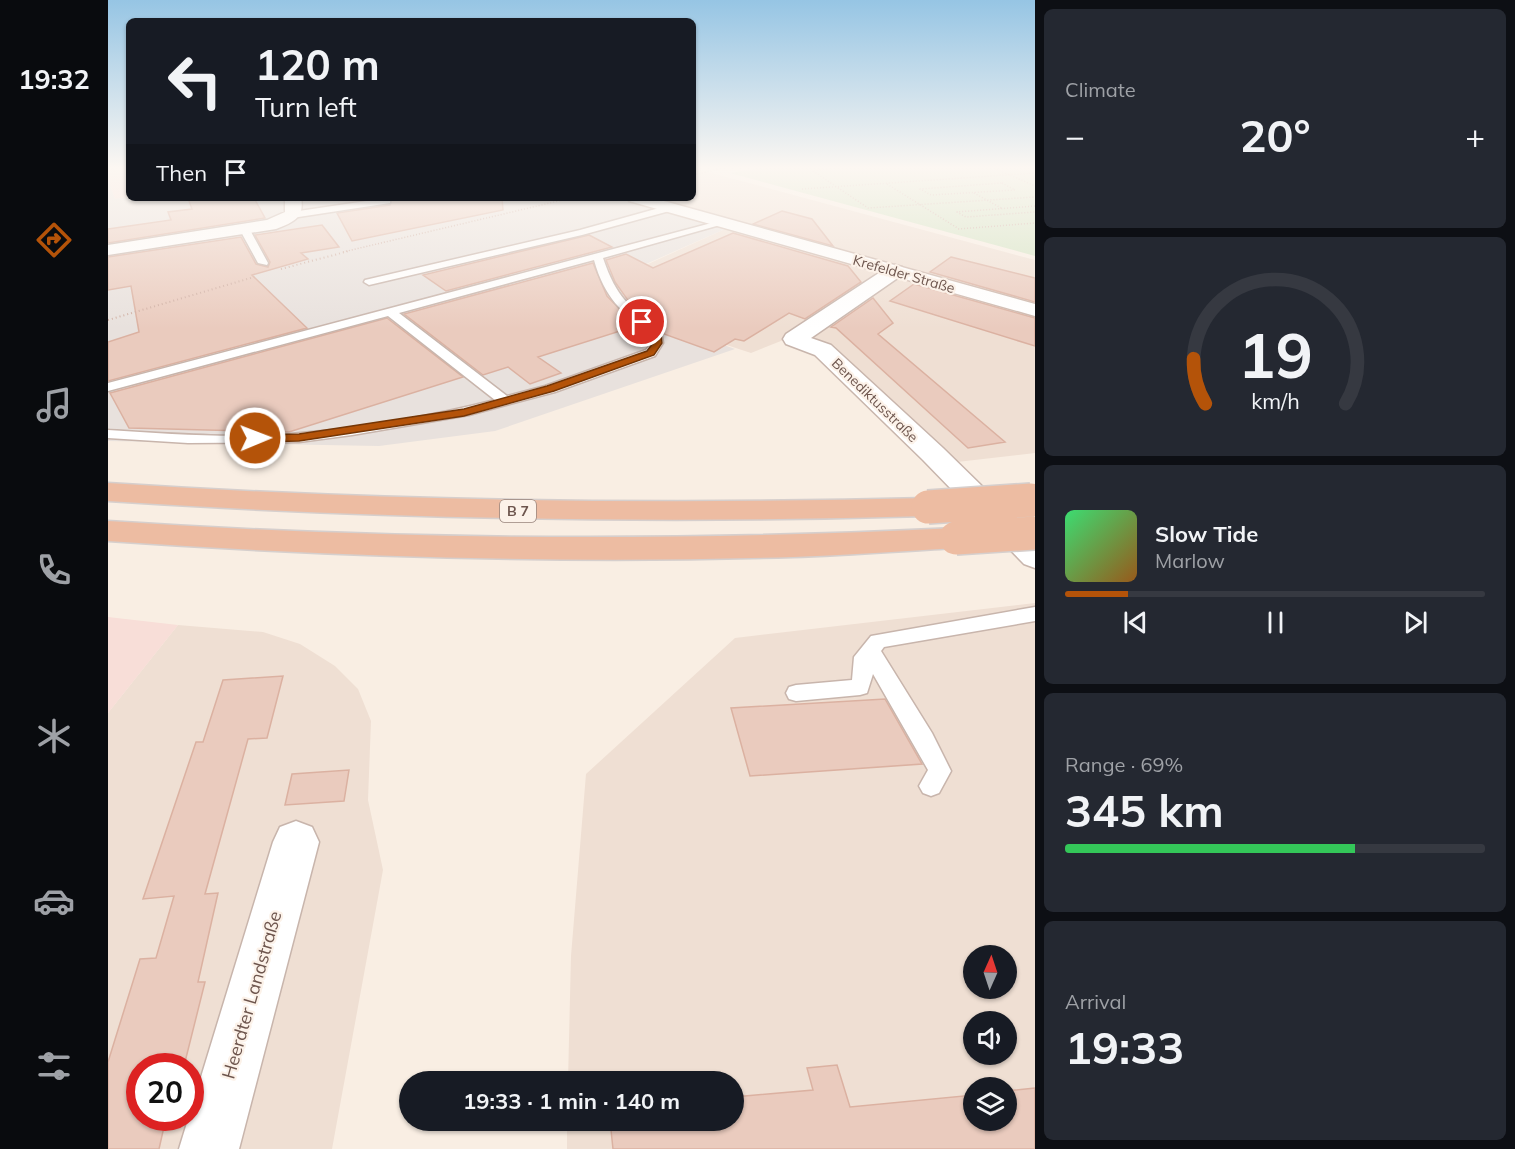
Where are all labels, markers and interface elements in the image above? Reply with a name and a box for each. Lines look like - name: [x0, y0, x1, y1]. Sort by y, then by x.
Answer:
- text: 120 m: [255, 38, 380, 91]
- icon: left: [156, 42, 234, 120]
- text: 19:32: [18, 62, 90, 96]
- text: Climate: [1065, 77, 1136, 102]
- text: Turn left: [255, 90, 357, 124]
- text: 20°: [1239, 107, 1311, 163]
- text: −: [1065, 115, 1085, 156]
- text: +: [1465, 115, 1485, 156]
- icon: arrive: [219, 156, 252, 189]
- text: Then: [156, 159, 207, 187]
- icon: directions: [33, 219, 75, 261]
- street label: Krefelder Straße: [851, 251, 957, 297]
- pin: [616, 296, 667, 347]
- icon: arrive: [625, 305, 658, 338]
- text: 19: [1238, 315, 1312, 394]
- street label: Benediktusstraße: [828, 354, 922, 446]
- icon: music: [33, 384, 75, 426]
- text: km/h: [1251, 387, 1299, 414]
- position arrow: [223, 406, 287, 470]
- road number: B 7: [500, 500, 536, 522]
- text: Slow Tide: [1155, 520, 1258, 548]
- text: Marlow: [1155, 548, 1225, 573]
- icon: phone: [33, 549, 75, 591]
- icon: previous: [1119, 606, 1152, 639]
- icon: pause: [1259, 606, 1292, 639]
- icon: next: [1399, 606, 1432, 639]
- icon: climate: [33, 715, 75, 757]
- text: Range · 69%: [1065, 752, 1183, 777]
- text: 345 km: [1065, 782, 1224, 838]
- icon: car: [33, 880, 75, 922]
- street label: Heerdter Landstraße: [217, 908, 286, 1081]
- north arrow: [963, 945, 1017, 999]
- map controls: [963, 945, 1017, 1131]
- text: Arrival: [1065, 989, 1126, 1014]
- button: sound: [963, 1011, 1017, 1065]
- text: 19:33: [1065, 1019, 1184, 1075]
- icon: filters: [33, 1045, 75, 1087]
- speed limit sign: 20: [126, 1053, 204, 1131]
- button: layers: [963, 1077, 1017, 1131]
- text: 19:33 · 1 min · 140 m: [463, 1087, 680, 1115]

